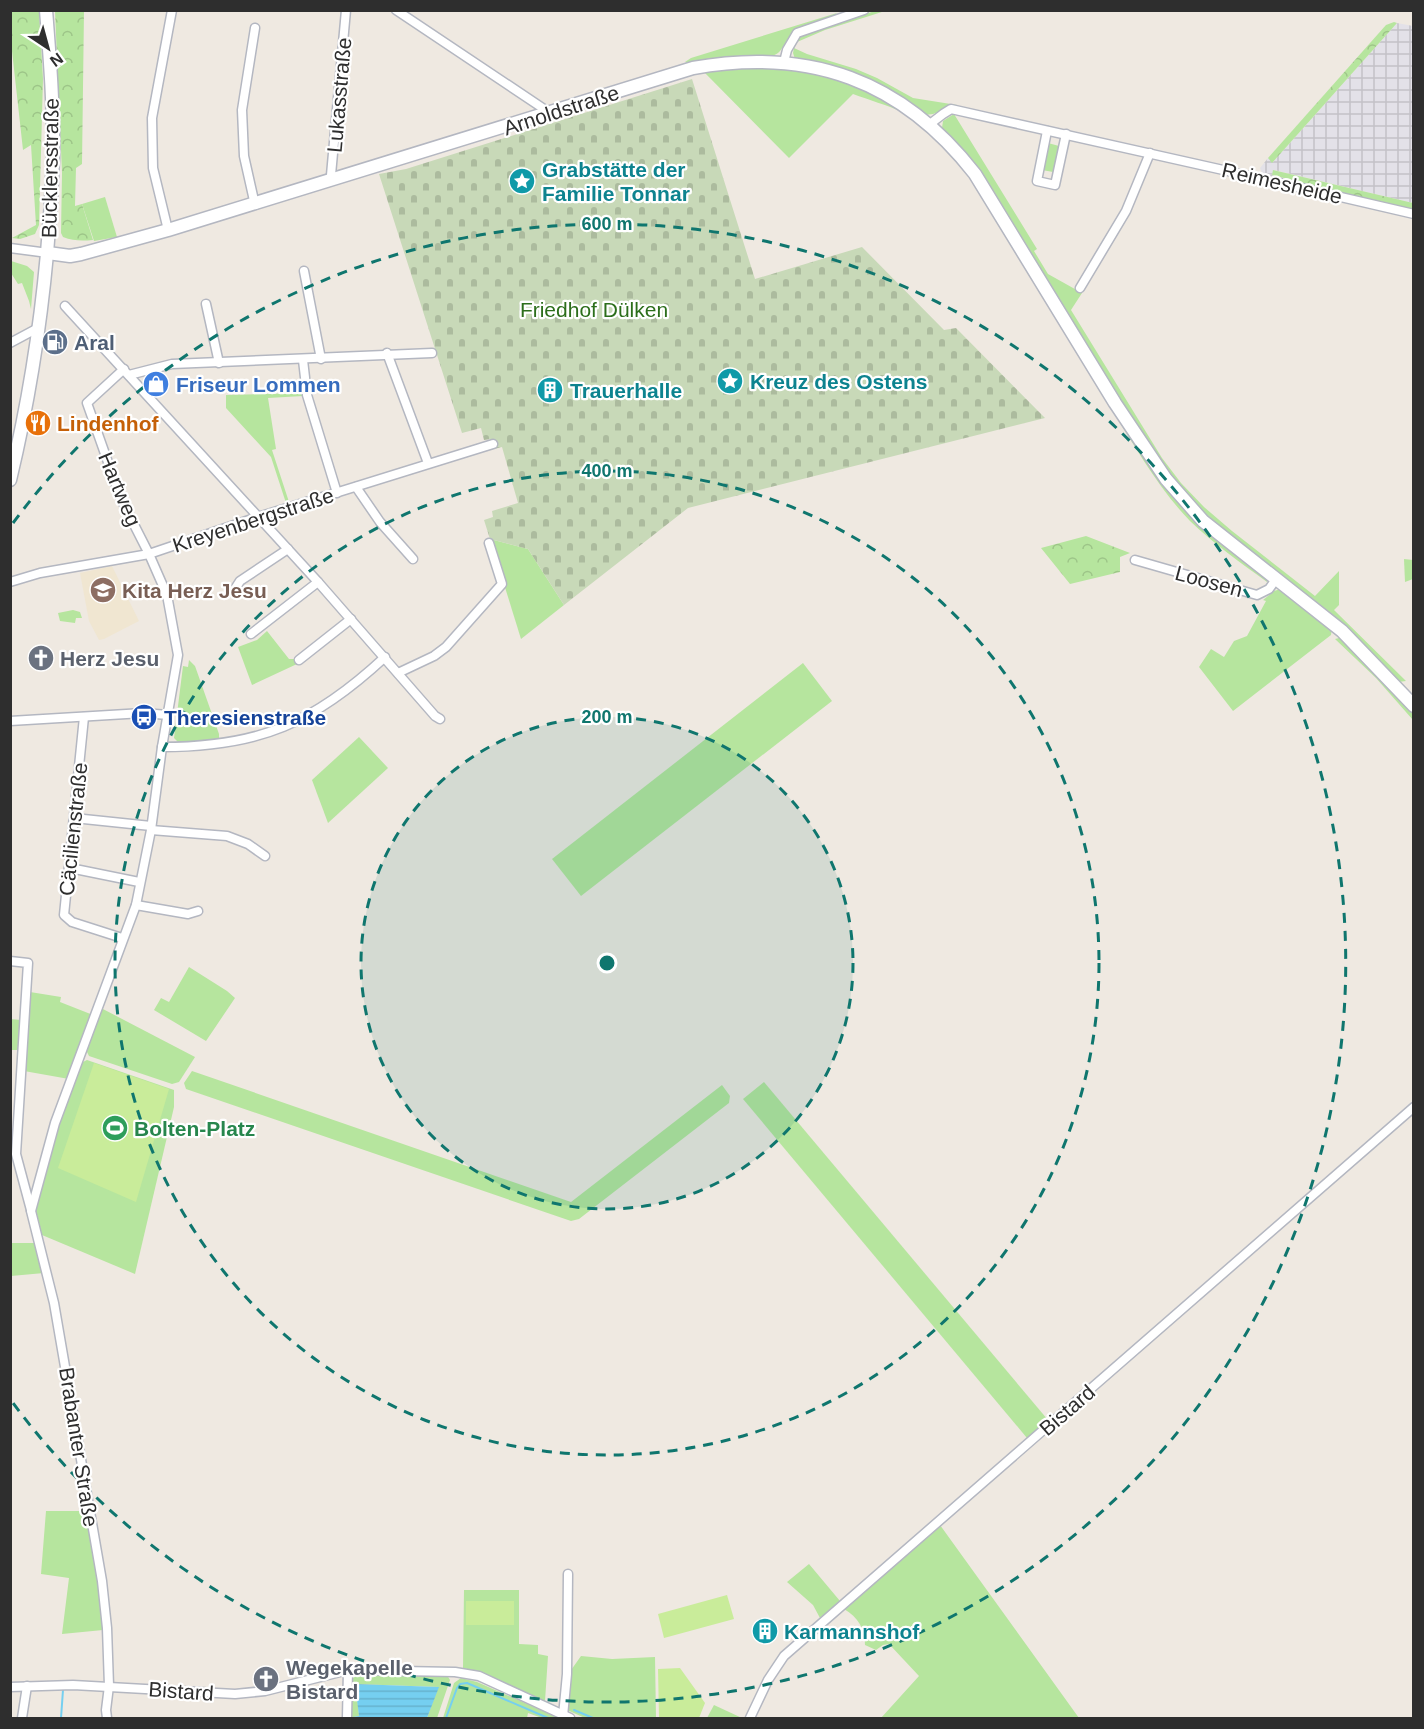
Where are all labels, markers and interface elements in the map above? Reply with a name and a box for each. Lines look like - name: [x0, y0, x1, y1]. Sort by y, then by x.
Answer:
- north arrow: [18, 18, 78, 78]
- street label: Lukasstraße: [323, 36, 355, 154]
- text: N: [47, 49, 66, 70]
- street label: Arnoldstraße: [500, 80, 622, 140]
- street label: Bücklersstraße: [37, 98, 63, 238]
- place label: Grabstätte der Familie Tonnar: [542, 158, 690, 205]
- street label: Reimesheide: [1220, 158, 1344, 208]
- place icon: Grabstätte der Familie Tonnar: [507, 166, 537, 196]
- text: 600 m: [581, 214, 633, 234]
- park label: Friedhof Dülken: [520, 298, 668, 321]
- fuel station icon: Aral: [40, 327, 70, 357]
- place label: Aral: [74, 331, 115, 354]
- place icon: Kreuz des Ostens: [715, 366, 745, 396]
- shop icon: Friseur Lommen: [141, 369, 171, 399]
- place label: Kreuz des Ostens: [750, 370, 927, 393]
- place label: Friseur Lommen: [176, 373, 341, 396]
- building icon: Trauerhalle: [535, 375, 565, 405]
- place label: Trauerhalle: [570, 379, 682, 402]
- restaurant icon: Lindenhof: [23, 408, 53, 438]
- place label: Lindenhof: [57, 412, 159, 435]
- street label: Hartweg: [94, 449, 146, 529]
- text: 400 m: [581, 461, 633, 481]
- street label: Kreyenbergstraße: [170, 483, 336, 557]
- street label: Loosen: [1173, 561, 1245, 601]
- school or university icon: Kita Herz Jesu: [88, 575, 118, 605]
- place label: Kita Herz Jesu: [122, 579, 267, 602]
- church icon: Herz Jesu: [26, 643, 56, 673]
- place label: Herz Jesu: [60, 647, 159, 670]
- bus stop icon: Theresienstraße: [129, 702, 159, 732]
- place label: Theresienstraße: [164, 706, 326, 729]
- text: 200 m: [581, 707, 633, 727]
- street label: Cäcilienstraße: [55, 761, 91, 897]
- centre of rings: [597, 953, 617, 973]
- sports icon: Bolten-Platz: [100, 1113, 130, 1143]
- place label: Bolten-Platz: [134, 1117, 255, 1140]
- street label: Brabanter Straße: [55, 1366, 103, 1528]
- street label: Bistard: [1035, 1380, 1099, 1440]
- building icon: Karmannshof: [750, 1616, 780, 1646]
- place label: Karmannshof: [784, 1620, 920, 1643]
- place label: Wegekapelle Bistard: [286, 1656, 413, 1703]
- church icon: Wegekapelle Bistard: [251, 1664, 281, 1694]
- street label: Bistard: [148, 1677, 214, 1705]

